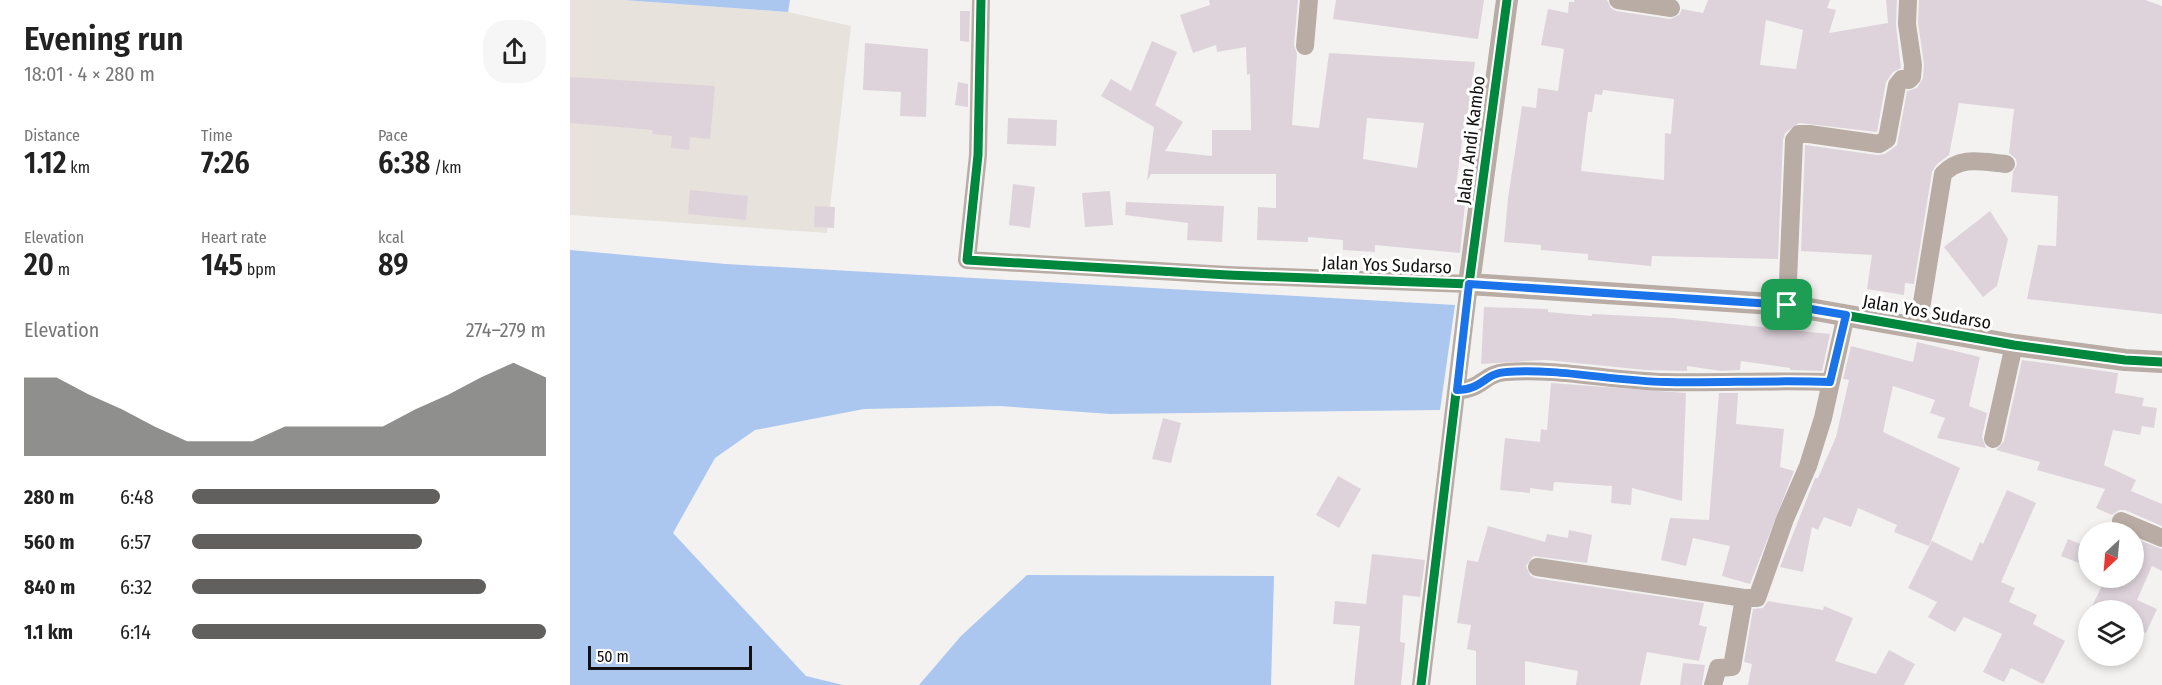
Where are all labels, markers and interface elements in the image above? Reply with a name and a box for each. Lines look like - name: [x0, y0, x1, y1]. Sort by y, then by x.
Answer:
- text: Evening run: [24, 19, 184, 59]
- button: share: [483, 20, 546, 83]
- text: 18:01 · 4 × 280 m: [24, 62, 155, 86]
- street label: Jalan Andi Kambo: [1452, 75, 1490, 205]
- text: Distance: [24, 126, 80, 145]
- text: Time: [201, 126, 233, 145]
- text: Pace: [378, 126, 408, 145]
- text: 1.12: [24, 145, 67, 181]
- text: 7:26: [201, 145, 250, 181]
- text: 6:38: [378, 145, 430, 181]
- text: km: [67, 158, 90, 177]
- text: /km: [430, 158, 461, 177]
- text: Elevation: [24, 228, 84, 247]
- text: Heart rate: [201, 228, 267, 247]
- text: kcal: [378, 228, 404, 247]
- text: 20: [24, 247, 54, 283]
- text: 145: [201, 247, 243, 283]
- text: 89: [378, 247, 409, 283]
- street label: Jalan Yos Sudarso: [1322, 252, 1452, 278]
- text: m: [54, 260, 70, 279]
- text: bpm: [243, 260, 276, 279]
- pin: [1761, 279, 1812, 330]
- icon: arrive: [1770, 288, 1803, 321]
- street label: Jalan Yos Sudarso: [1861, 290, 1993, 334]
- text: Elevation: [24, 318, 99, 342]
- text: 274–279 m: [466, 318, 546, 342]
- text: 280 m: [24, 485, 74, 509]
- text: 6:48: [120, 485, 154, 509]
- north arrow: [2078, 522, 2144, 588]
- map controls: [2078, 522, 2144, 666]
- text: 560 m: [24, 530, 75, 554]
- text: 6:57: [120, 530, 151, 554]
- text: 840 m: [24, 575, 75, 599]
- text: 6:32: [120, 575, 152, 599]
- button: layers: [2078, 600, 2144, 666]
- text: 1.1 km: [24, 620, 73, 644]
- text: 6:14: [120, 620, 151, 644]
- scale bar: [588, 643, 752, 670]
- text: 50 m: [597, 647, 629, 666]

